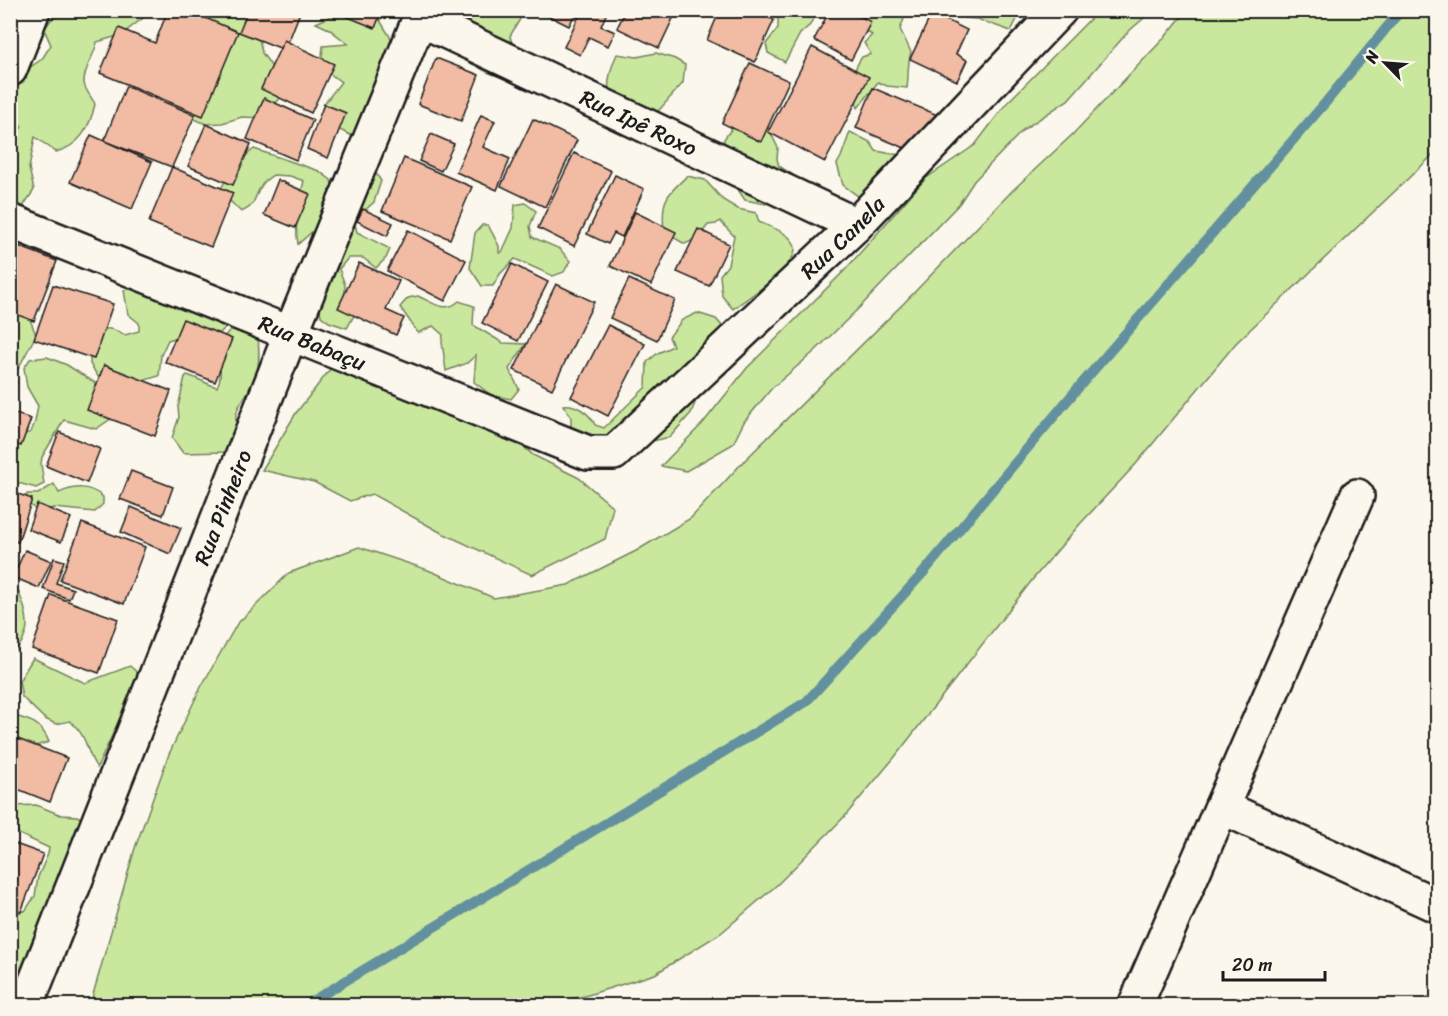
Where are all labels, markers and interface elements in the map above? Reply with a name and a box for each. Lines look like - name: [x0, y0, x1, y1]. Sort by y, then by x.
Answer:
- north arrow: [1355, 33, 1415, 93]
- text: N: [1356, 45, 1388, 69]
- street label: Rua Ipê Roxo: [573, 78, 704, 167]
- street label: Rua Canela: [791, 186, 895, 289]
- street label: Rua Babaçu: [253, 304, 372, 382]
- street label: Rua Pinheiro: [182, 444, 263, 571]
- scale bar: [1223, 944, 1325, 982]
- text: 20 m: [1232, 949, 1272, 981]

